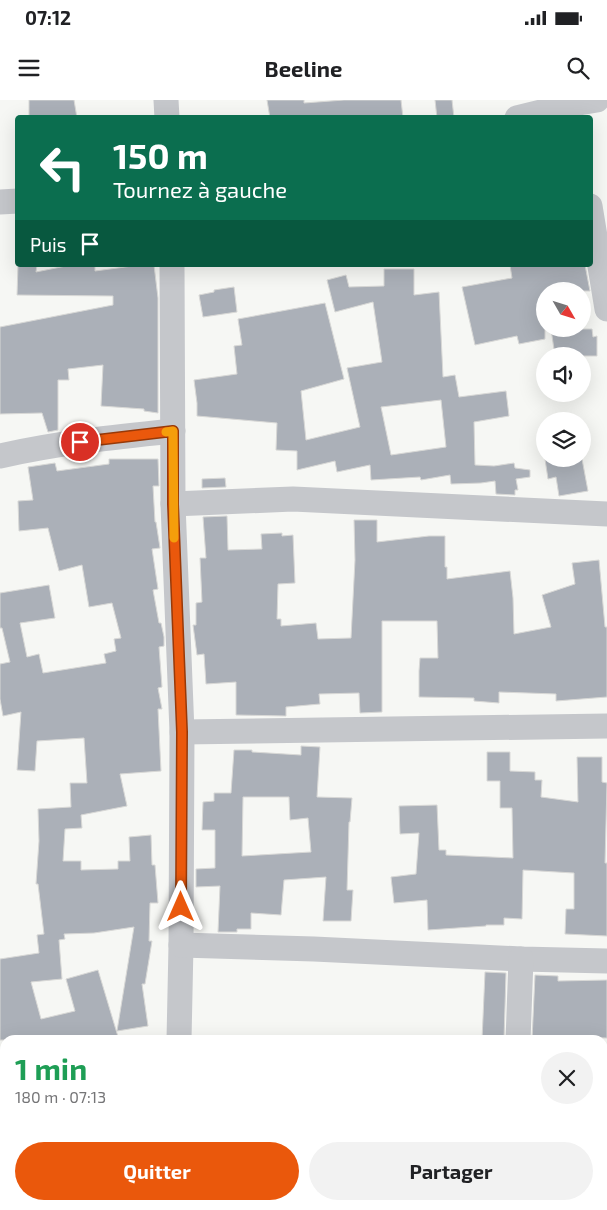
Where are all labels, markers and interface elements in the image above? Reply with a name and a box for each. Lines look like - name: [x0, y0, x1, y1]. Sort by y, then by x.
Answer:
- text: 07:12: [25, 6, 71, 29]
- icon: menu: [15, 54, 43, 82]
- icon: search: [564, 54, 592, 82]
- text: Beeline: [265, 55, 342, 81]
- text: 150 m: [113, 134, 208, 176]
- icon: left: [30, 135, 95, 200]
- text: Tournez à gauche: [113, 176, 287, 202]
- icon: arrive: [76, 230, 104, 258]
- text: Puis: [30, 233, 66, 256]
- north arrow: [536, 282, 591, 338]
- map controls: [536, 282, 591, 467]
- button: sound: [536, 347, 591, 402]
- button: layers: [536, 412, 591, 467]
- pin: [59, 421, 101, 463]
- icon: arrive: [66, 428, 94, 456]
- position arrow: [154, 880, 206, 932]
- text: 1 min: [15, 1050, 87, 1086]
- button: close: [541, 1052, 593, 1104]
- text: 180 m · 07:13: [15, 1087, 106, 1106]
- button: Quitter: [15, 1142, 299, 1200]
- button: Partager: [309, 1142, 593, 1200]

